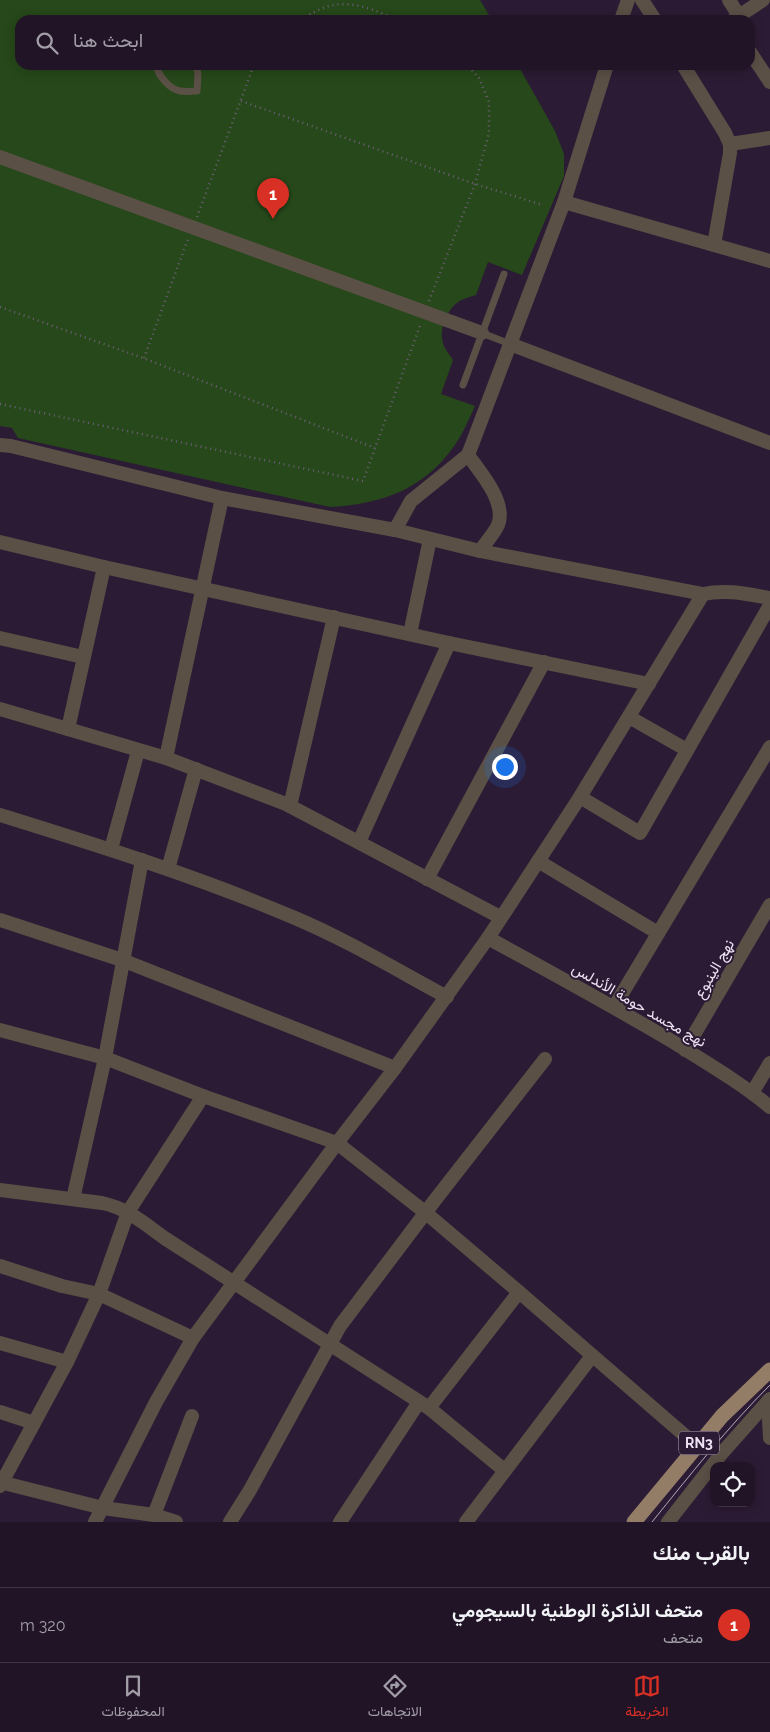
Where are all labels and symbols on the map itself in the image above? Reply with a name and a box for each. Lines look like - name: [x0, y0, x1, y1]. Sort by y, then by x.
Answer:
- pin: 1: [257, 178, 289, 219]
- your location: [492, 754, 518, 780]
- street label: نهج الينبوع: [690, 936, 740, 1003]
- street label: نهج مجسد حومة الأندلس: [568, 959, 709, 1053]
- road number: RN3: [679, 1432, 719, 1455]

